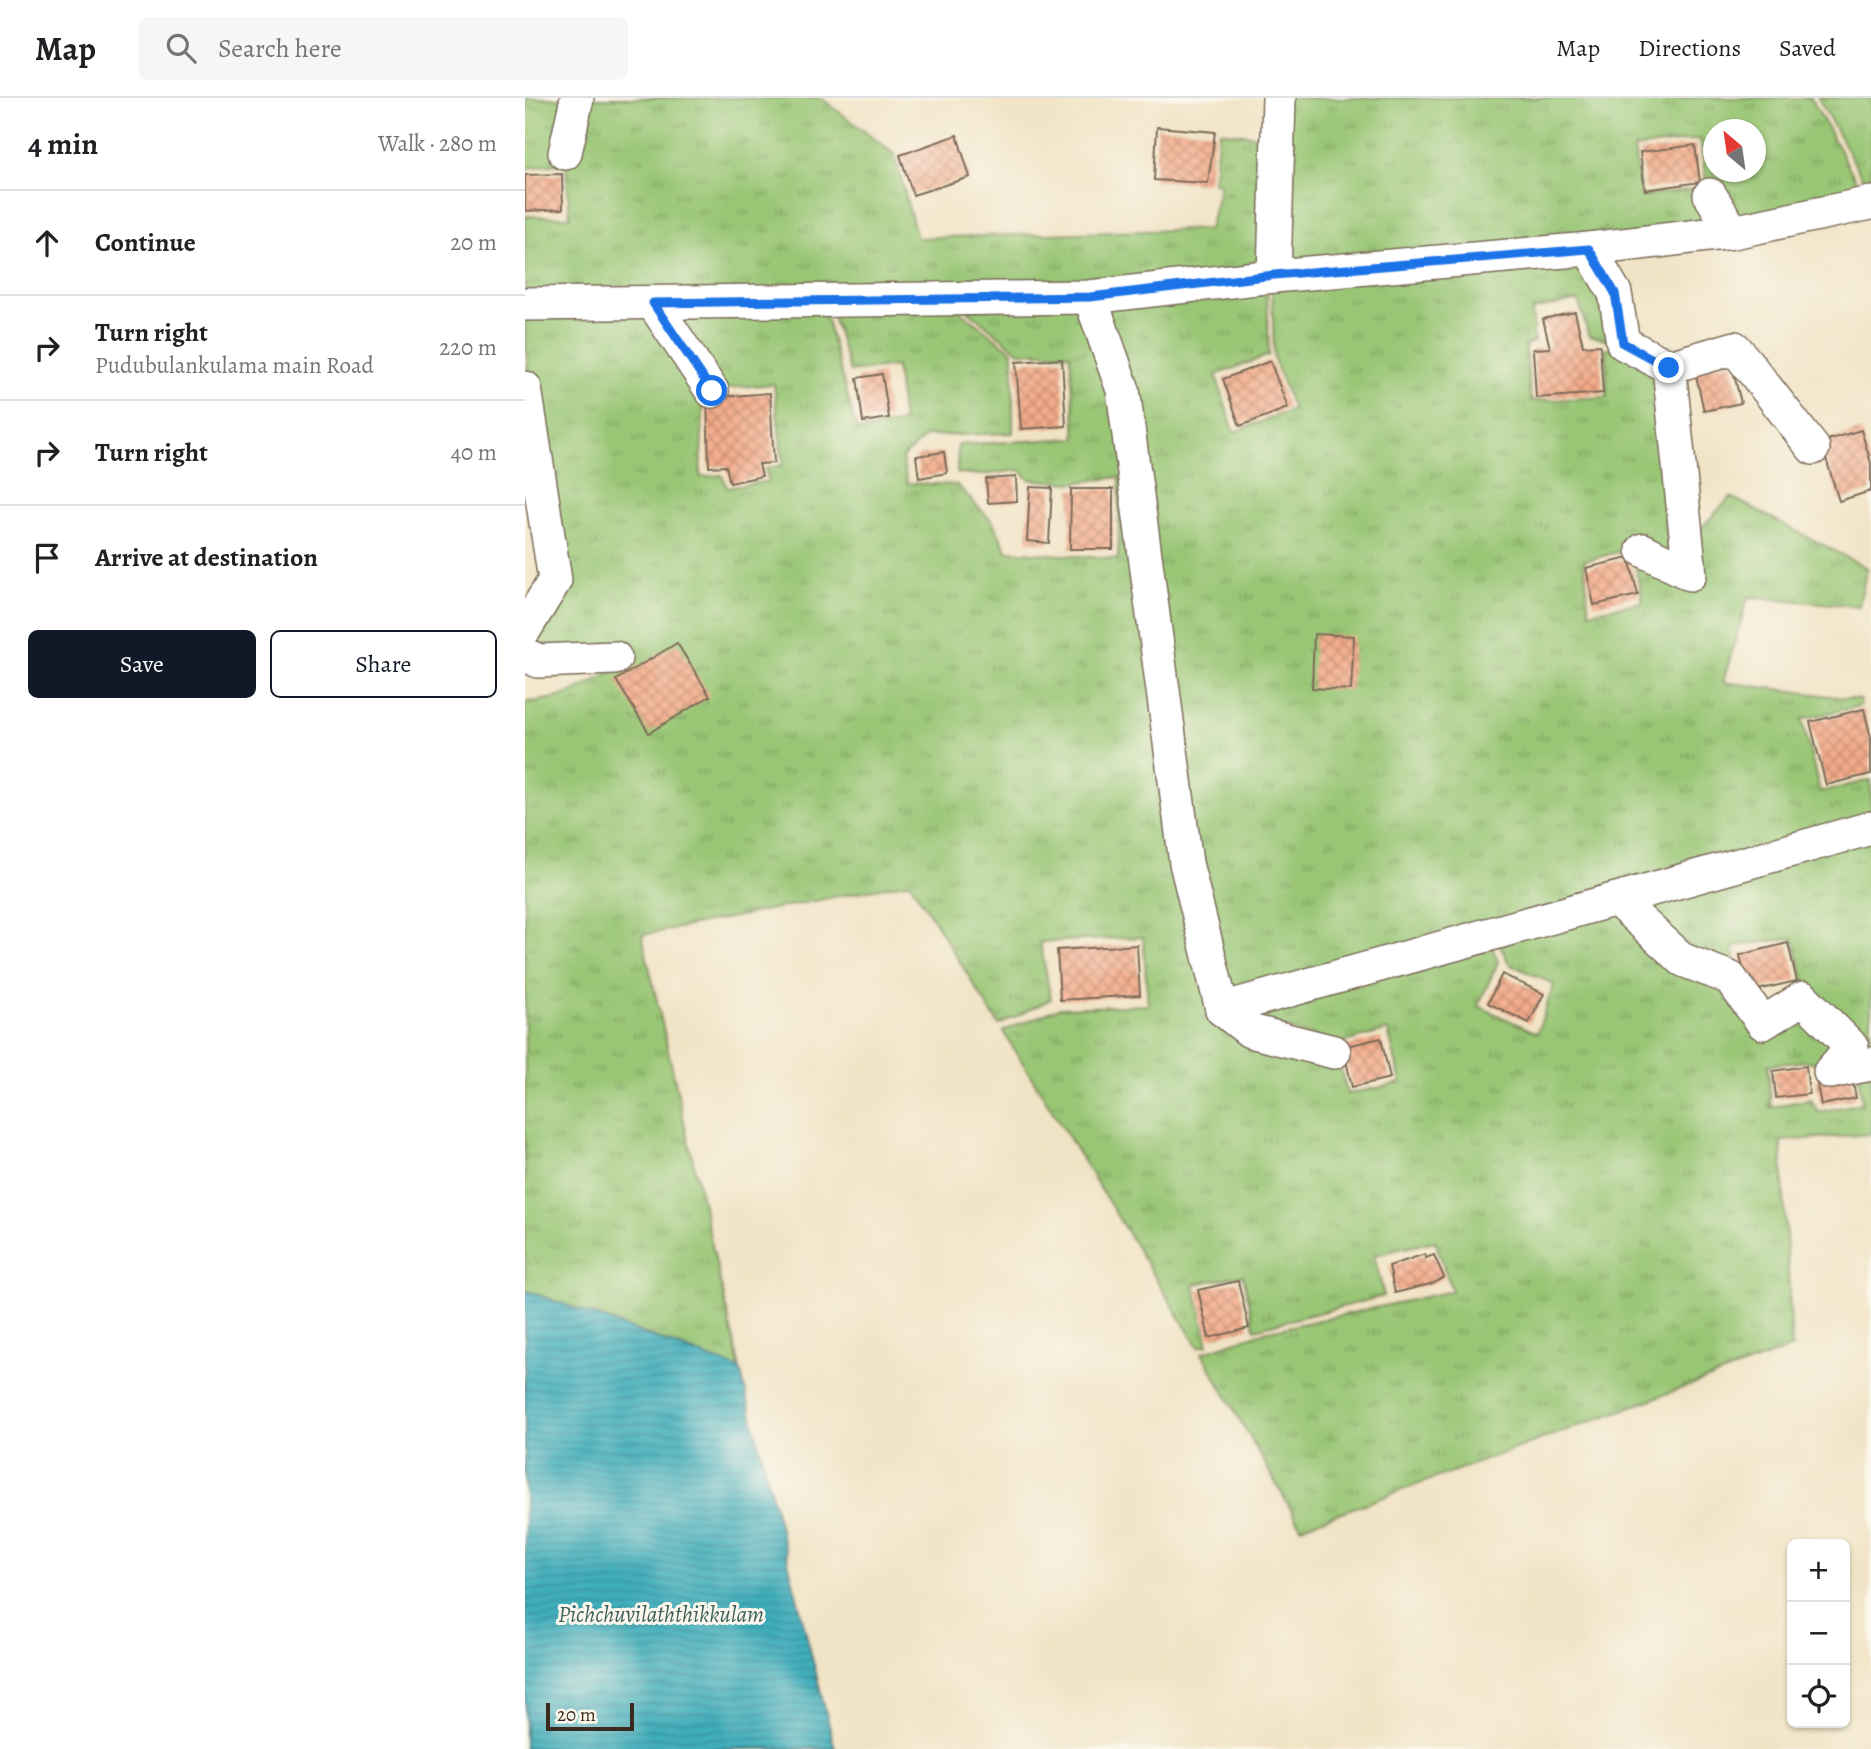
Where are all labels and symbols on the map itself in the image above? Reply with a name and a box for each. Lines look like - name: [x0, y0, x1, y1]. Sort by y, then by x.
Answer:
- north arrow: [1703, 119, 1766, 182]
- route end: [1653, 352, 1684, 383]
- route start: [696, 375, 727, 406]
- water label: Pichchuvilaththikkulam: [558, 1599, 764, 1630]
- scale bar: [546, 1700, 633, 1732]

